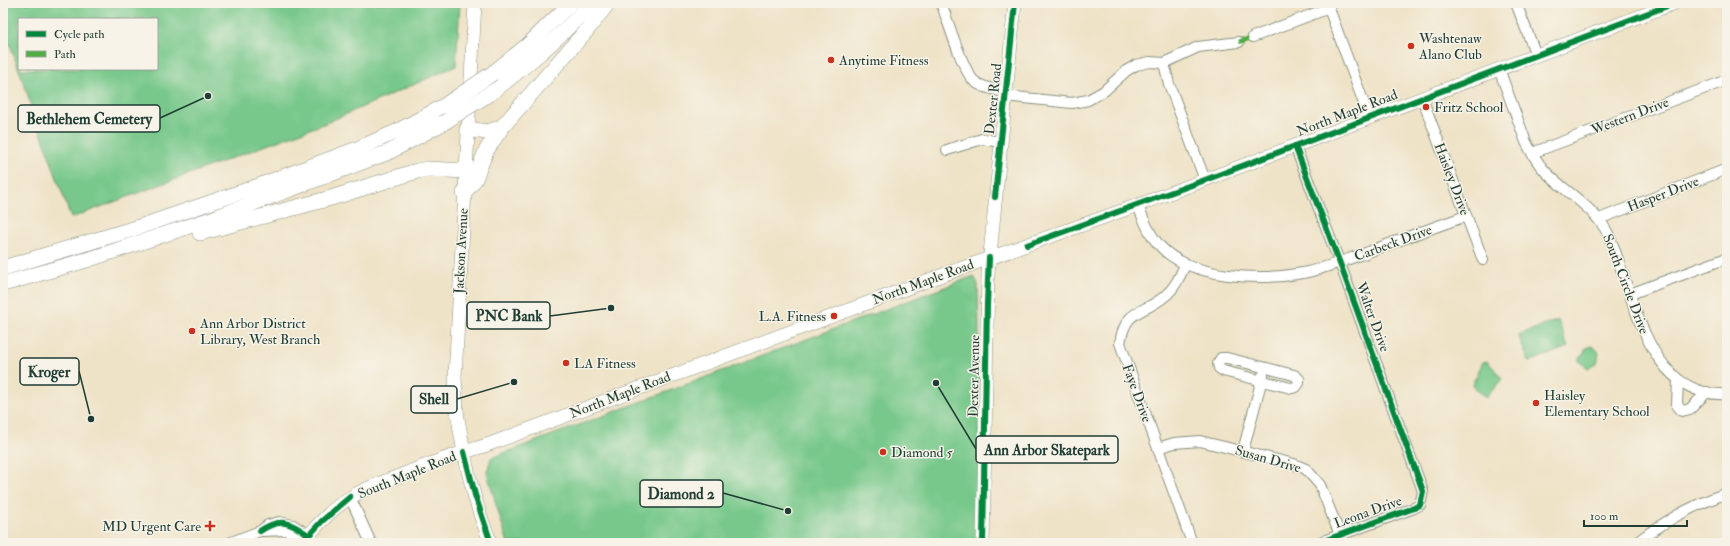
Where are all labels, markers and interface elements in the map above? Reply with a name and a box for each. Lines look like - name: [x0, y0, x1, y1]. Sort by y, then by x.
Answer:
- legend: [18, 18, 158, 70]
- text: Cycle path: [54, 27, 105, 42]
- place label: Washtenaw Alano Club: [1418, 30, 1482, 63]
- marker: Washtenaw Alano Club: [1406, 41, 1416, 51]
- text: Path: [54, 47, 77, 62]
- place label: Anytime Fitness: [838, 52, 929, 70]
- marker: Anytime Fitness: [826, 55, 836, 65]
- street label: Dexter Road: [981, 63, 1005, 135]
- street label: North Maple Road: [1294, 86, 1400, 141]
- street label: Western Drive: [1588, 93, 1671, 139]
- place label: Fritz School: [1434, 99, 1504, 116]
- marker: Fritz School: [1421, 102, 1431, 112]
- callout: Bethlehem Cemetery: [18, 105, 160, 132]
- text: Bethlehem Cemetery: [26, 110, 154, 130]
- street label: Haisley Drive: [1429, 140, 1474, 218]
- street label: Hasper Drive: [1625, 173, 1702, 216]
- street label: Jackson Avenue: [450, 208, 472, 295]
- street label: Carbeck Drive: [1352, 221, 1434, 265]
- street label: South Circle Drive: [1599, 232, 1653, 336]
- street label: North Maple Road: [870, 256, 977, 309]
- street label: Walter Drive: [1352, 279, 1393, 354]
- callout: PNC Bank: [467, 302, 550, 329]
- text: PNC Bank: [475, 307, 543, 326]
- place label: L.A. Fitness: [759, 308, 826, 325]
- marker: L.A. Fitness: [829, 311, 839, 321]
- place label: Ann Arbor District Library, West Branch: [199, 315, 321, 349]
- marker: Ann Arbor District Library, West Branch: [187, 326, 197, 336]
- street label: Dexter Avenue: [965, 334, 983, 417]
- place label: LA Fitness: [574, 355, 636, 372]
- callout: Kroger: [20, 358, 79, 385]
- marker: LA Fitness: [561, 358, 571, 368]
- street label: Faye Drive: [1118, 361, 1155, 425]
- text: Kroger: [28, 363, 71, 383]
- street label: North Maple Road: [567, 368, 673, 423]
- callout: Shell: [411, 386, 457, 413]
- place label: Haisley Elementary School: [1544, 387, 1650, 421]
- text: Shell: [419, 390, 449, 409]
- marker: Haisley Elementary School: [1531, 398, 1541, 408]
- callout: Ann Arbor Skatepark: [976, 436, 1118, 463]
- text: Ann Arbor Skatepark: [983, 441, 1111, 461]
- street label: Susan Drive: [1233, 441, 1303, 477]
- place label: Diamond 5: [891, 444, 953, 461]
- marker: Diamond 5: [878, 447, 888, 457]
- street label: South Maple Road: [355, 448, 459, 503]
- callout: Diamond 2: [640, 480, 723, 507]
- text: Diamond 2: [647, 485, 715, 504]
- street label: Leona Drive: [1332, 492, 1404, 532]
- scale bar: [1584, 502, 1687, 528]
- text: 100 m: [1590, 509, 1619, 524]
- place label: MD Urgent Care: [102, 518, 201, 535]
- marker: MD Urgent Care: [204, 520, 216, 532]

